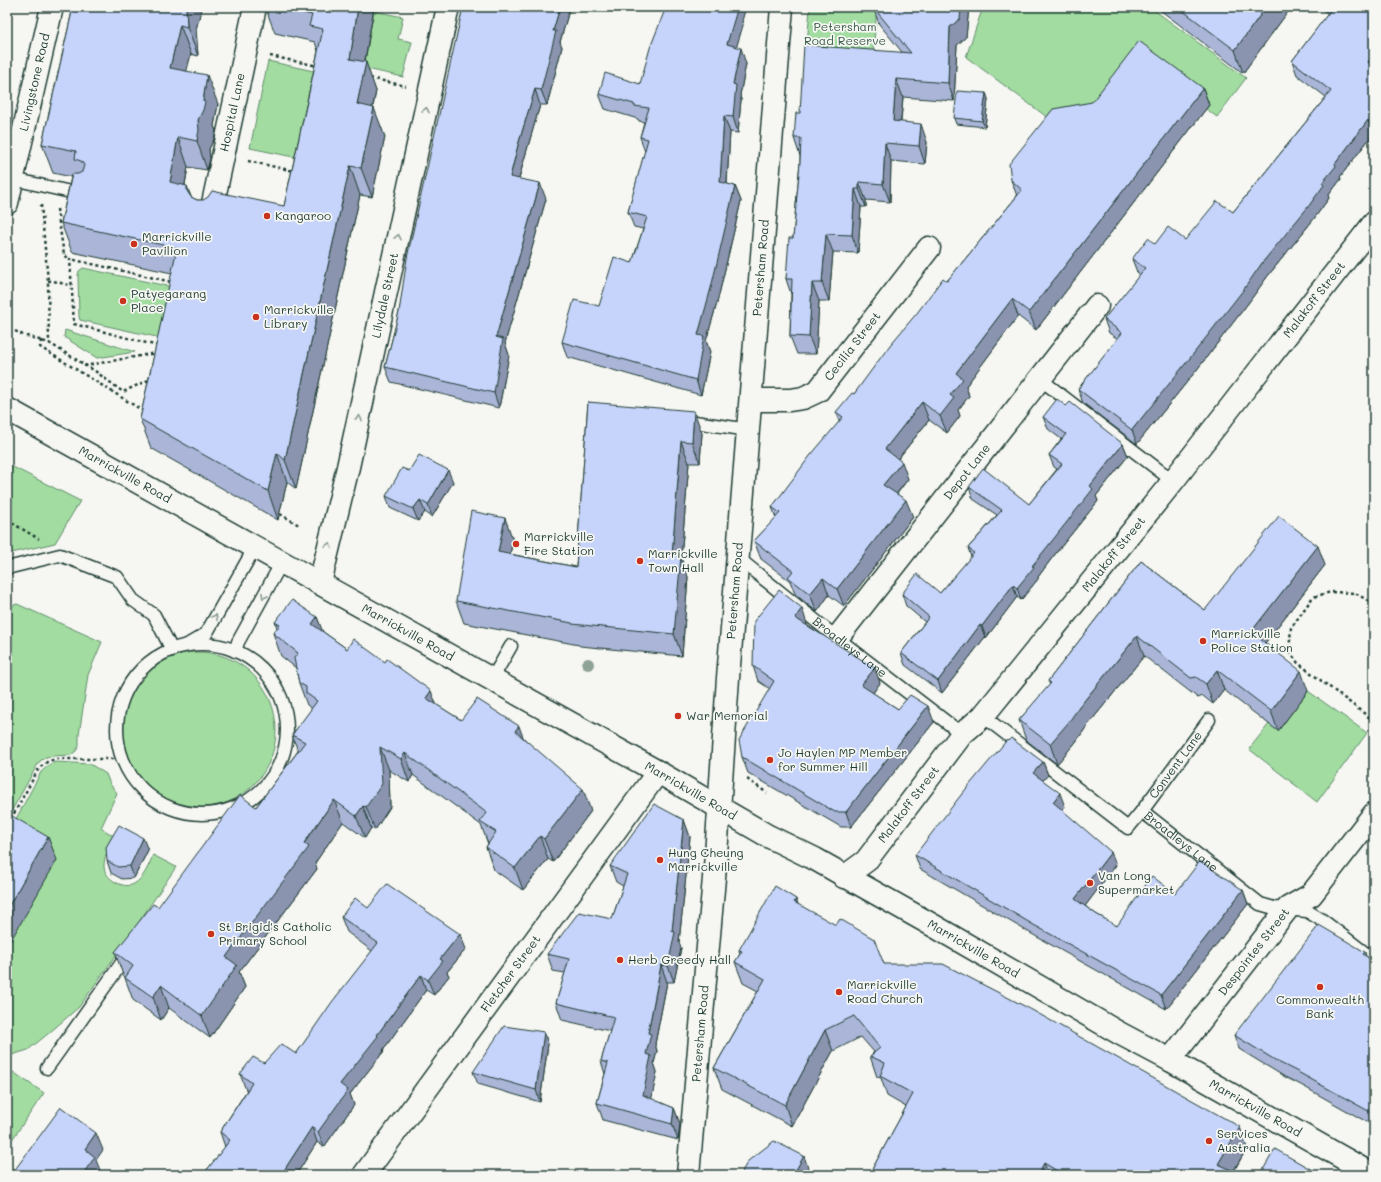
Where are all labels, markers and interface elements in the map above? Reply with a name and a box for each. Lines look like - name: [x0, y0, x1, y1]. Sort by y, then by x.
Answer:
- park label: Petersham Road Reserve: [804, 18, 886, 48]
- street label: Livingstone Road: [15, 31, 53, 132]
- street label: Hospital Lane: [215, 71, 248, 153]
- one-way arrow: [421, 107, 429, 113]
- place label: Kangaroo: [275, 207, 331, 223]
- marker: Kangaroo: [262, 211, 272, 221]
- street label: Petersham Road: [748, 219, 772, 317]
- place label: Marrickville Pavilion: [142, 228, 212, 258]
- one-way arrow: [394, 234, 402, 240]
- marker: Marrickville Pavilion: [129, 239, 139, 249]
- street label: Lilydale Street: [367, 251, 401, 339]
- street label: Malakoff Street: [1279, 258, 1348, 341]
- place label: Patyegarang Place: [131, 285, 206, 315]
- marker: Patyegarang Place: [118, 296, 128, 306]
- place label: Marrickville Library: [264, 301, 334, 331]
- street label: Cecilia Street: [820, 308, 884, 384]
- marker: Marrickville Library: [251, 312, 261, 322]
- one-way arrow: [354, 415, 362, 422]
- street label: Depot Lane: [939, 440, 993, 503]
- street label: Marrickville Road: [76, 442, 175, 506]
- street label: Malakoff Street: [1078, 513, 1148, 595]
- place label: Marrickville Fire Station: [524, 528, 594, 558]
- marker: Marrickville Fire Station: [511, 539, 521, 549]
- street label: Petersham Road: [722, 541, 746, 640]
- one-way arrow: [324, 542, 332, 548]
- place label: Marrickville Town Hall: [648, 545, 718, 575]
- marker: Marrickville Town Hall: [635, 556, 645, 566]
- one-way arrow: [261, 592, 269, 599]
- street label: Marrickville Road: [359, 599, 458, 664]
- street label: Broadleys Lane: [810, 613, 891, 681]
- one-way arrow: [211, 614, 218, 622]
- place label: Marrickville Police Station: [1211, 625, 1293, 655]
- marker: Marrickville Police Station: [1198, 636, 1208, 646]
- place label: War Memorial: [686, 707, 768, 723]
- marker: War Memorial: [673, 711, 683, 721]
- street label: Convent Lane: [1145, 728, 1205, 801]
- place label: Jo Haylen MP Member for Summer Hill: [778, 744, 907, 774]
- marker: Jo Haylen MP Member for Summer Hill: [765, 755, 775, 765]
- street label: Marrickville Road: [642, 757, 740, 823]
- street label: Malakoff Street: [874, 762, 942, 846]
- street label: Broadleys Lane: [1141, 807, 1222, 875]
- place label: Hung Cheung Marrickville: [668, 844, 744, 874]
- marker: Hung Cheung Marrickville: [655, 855, 665, 865]
- place label: Van Long Supermarket: [1098, 867, 1174, 897]
- marker: Van Long Supermarket: [1085, 878, 1095, 888]
- street label: Despointes Street: [1214, 904, 1292, 998]
- street label: Marrickville Road: [925, 915, 1023, 981]
- place label: St Brigid's Catholic Primary School: [219, 918, 332, 948]
- marker: St Brigid's Catholic Primary School: [206, 929, 216, 939]
- street label: Fletcher Street: [476, 931, 543, 1015]
- place label: Herb Greedy Hall: [628, 951, 731, 967]
- marker: Herb Greedy Hall: [615, 955, 625, 965]
- place label: Marrickville Road Church: [847, 976, 923, 1006]
- marker: Commonwealth Bank: [1315, 982, 1325, 992]
- street label: Petersham Road: [687, 984, 712, 1082]
- marker: Marrickville Road Church: [834, 987, 844, 997]
- place label: Commonwealth Bank: [1276, 991, 1364, 1021]
- street label: Marrickville Road: [1207, 1075, 1305, 1140]
- place label: Services Australia: [1217, 1125, 1271, 1155]
- marker: Services Australia: [1204, 1136, 1214, 1146]

